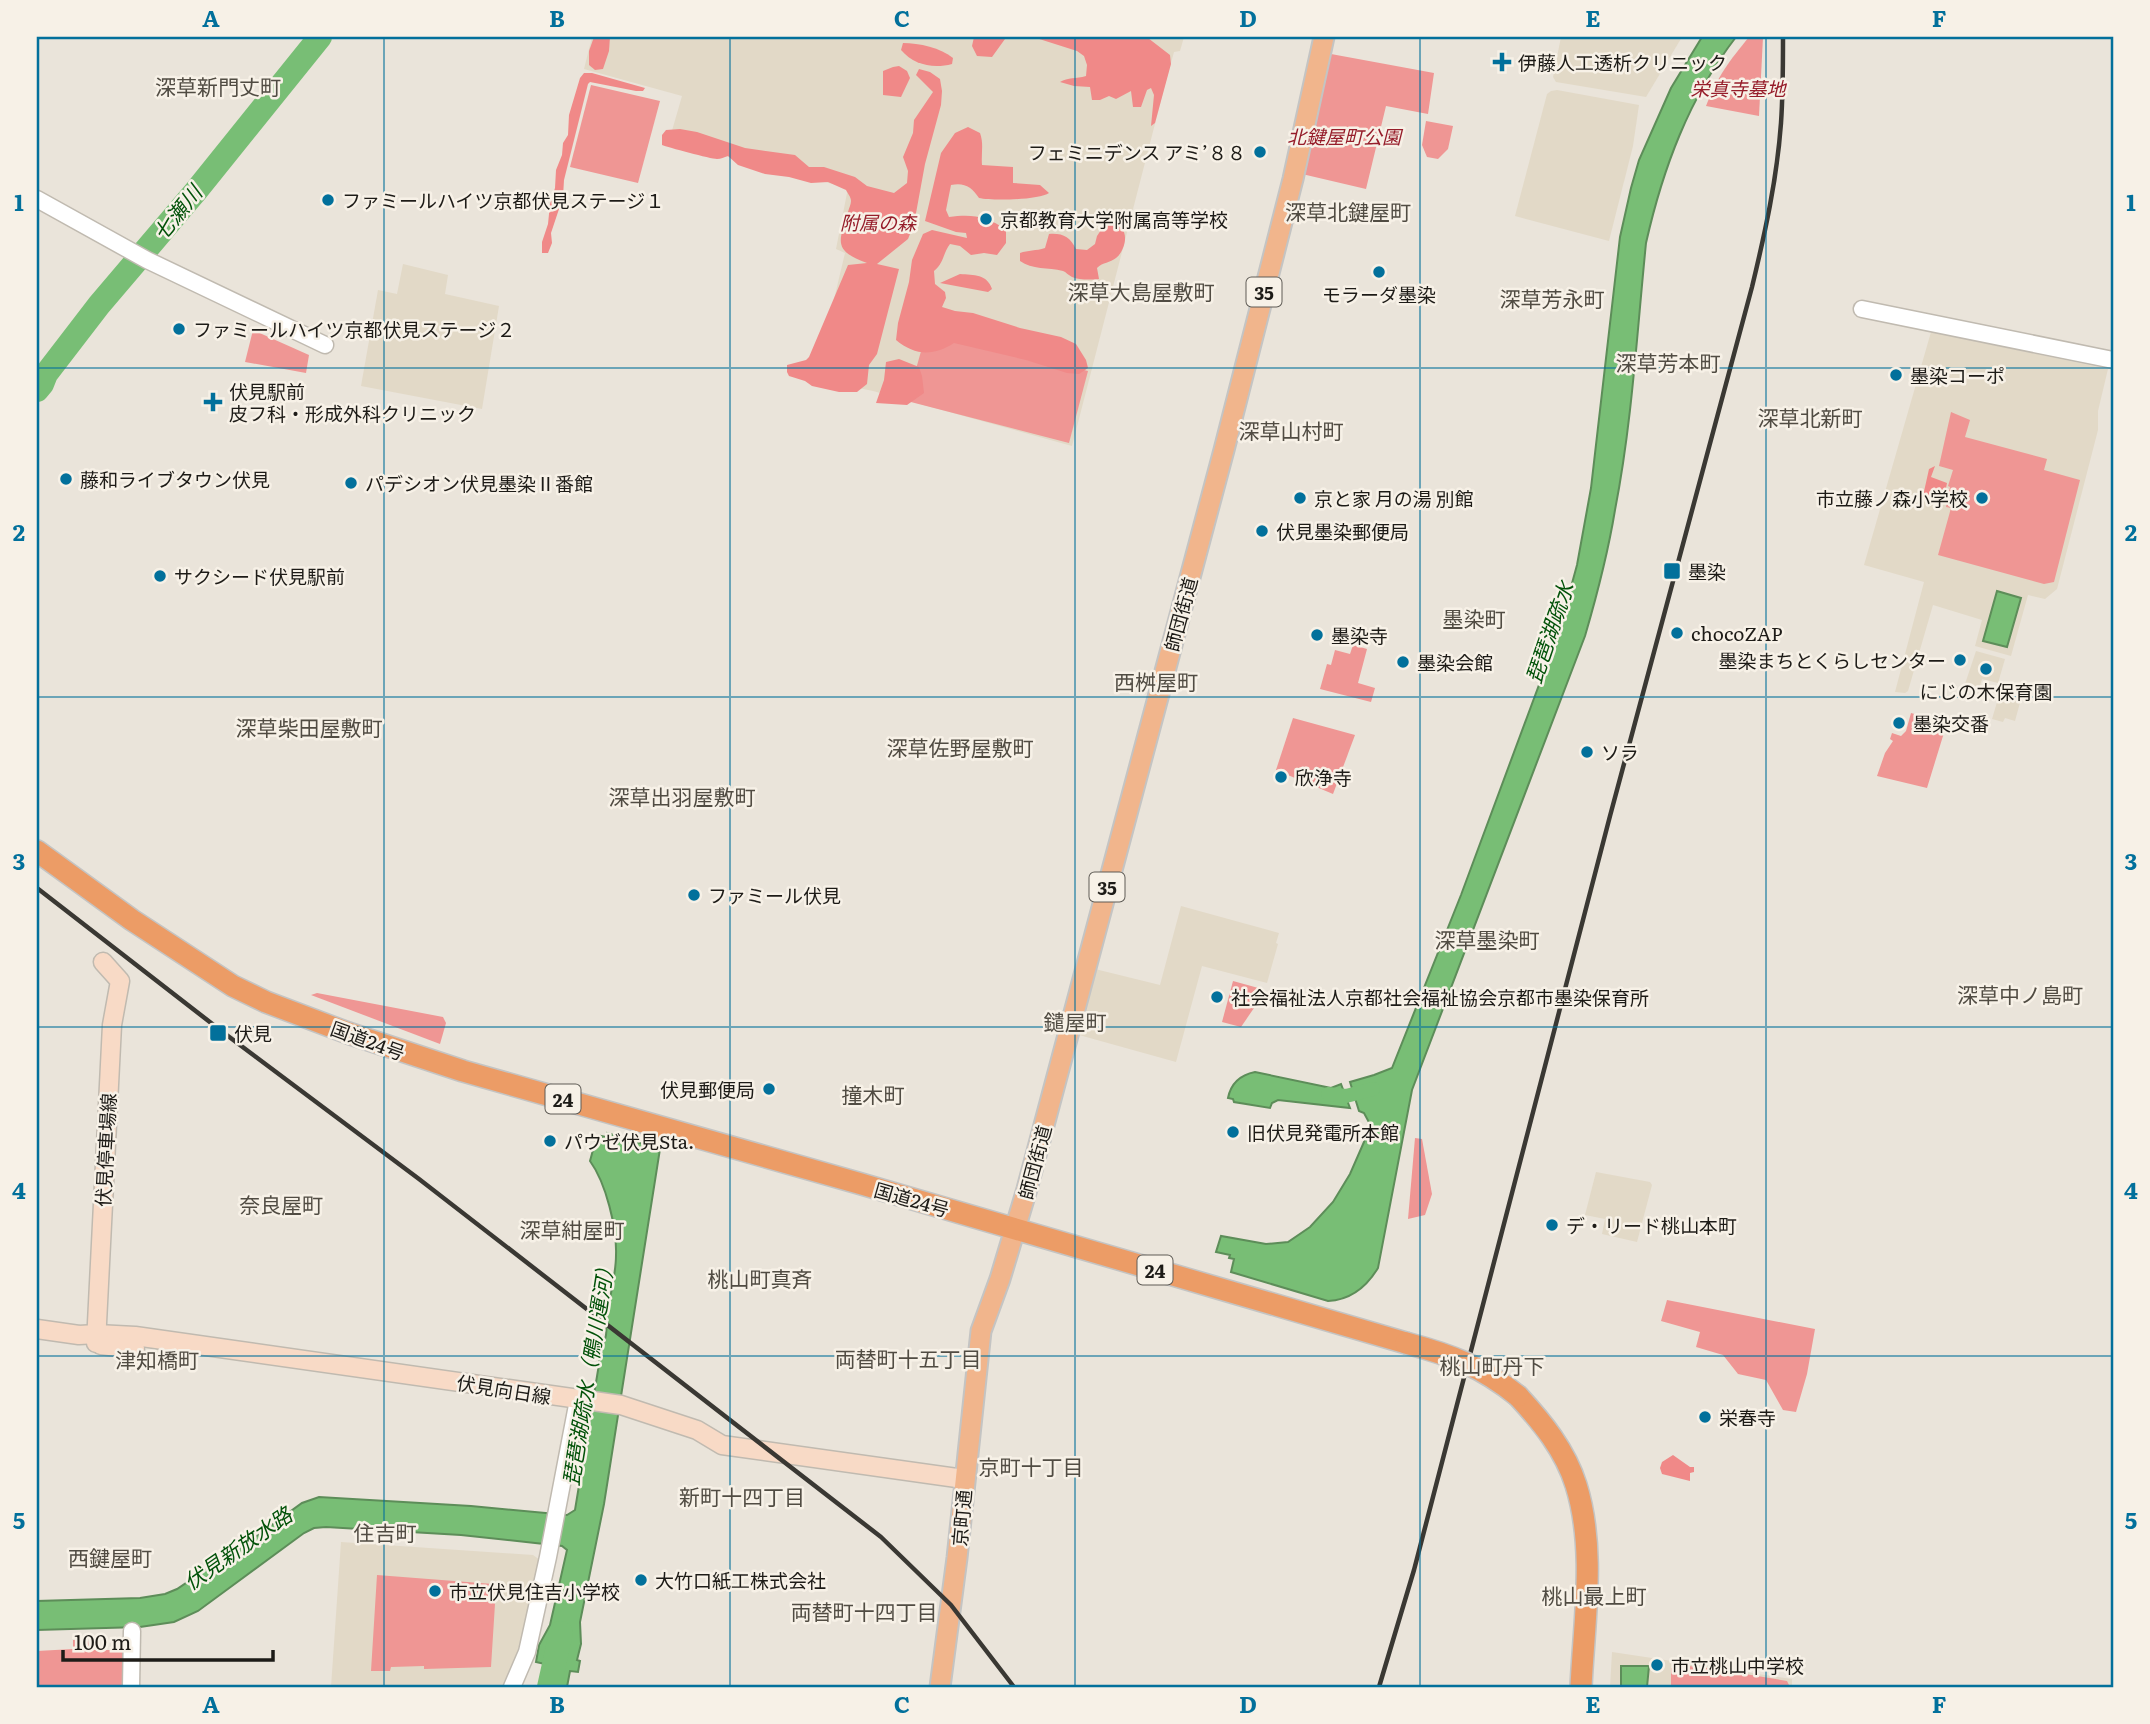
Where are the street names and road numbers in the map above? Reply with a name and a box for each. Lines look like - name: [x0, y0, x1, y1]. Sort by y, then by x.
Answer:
- road number: 35: [1246, 278, 1282, 306]
- street label: 師団街道: [1157, 574, 1203, 654]
- road number: 35: [1090, 872, 1124, 902]
- street label: 国道24号: [327, 1014, 409, 1066]
- road number: 24: [546, 1084, 580, 1114]
- street label: 伏見停車場線: [88, 1092, 122, 1208]
- street label: 師団街道: [1011, 1122, 1057, 1202]
- street label: 国道24号: [871, 1175, 953, 1223]
- road number: 24: [1138, 1255, 1172, 1284]
- street label: 伏見向日線: [455, 1368, 553, 1410]
- street label: 京町通: [945, 1488, 977, 1548]

